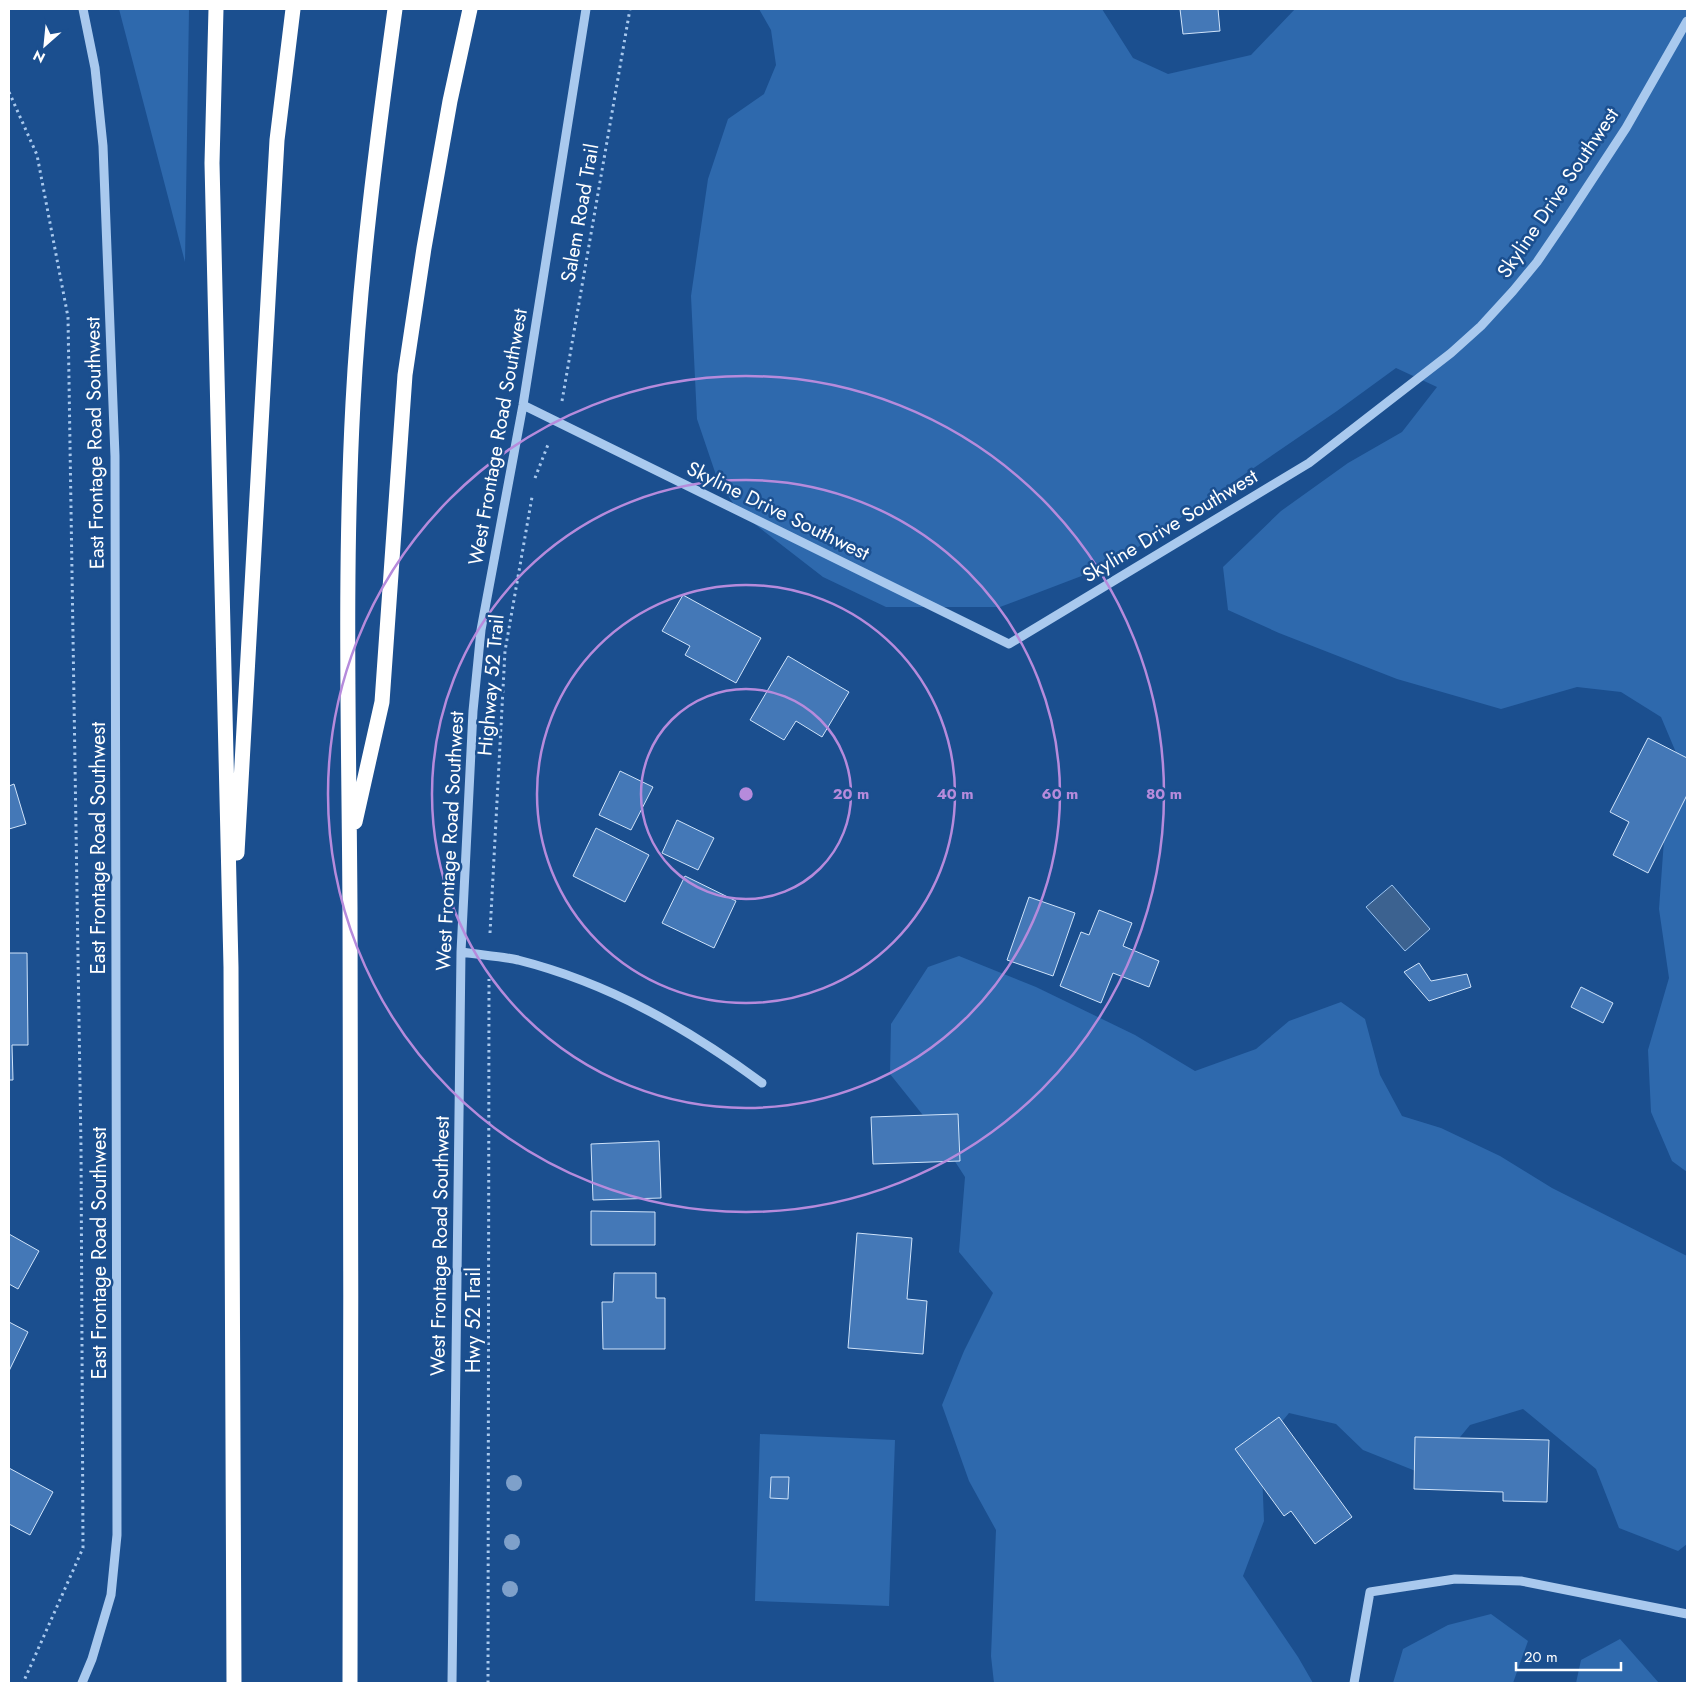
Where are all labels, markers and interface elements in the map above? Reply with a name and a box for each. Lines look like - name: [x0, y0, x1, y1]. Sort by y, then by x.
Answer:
- north arrow: [20, 20, 70, 70]
- text: N: [30, 45, 49, 68]
- street label: Skyline Drive Southwest: [1490, 102, 1626, 284]
- street label: Salem Road Trail: [554, 141, 606, 285]
- street label: West Frontage Road Southwest: [461, 306, 535, 568]
- street label: East Frontage Road Southwest: [78, 316, 112, 569]
- street label: Skyline Drive Southwest: [682, 454, 874, 568]
- street label: Skyline Drive Southwest: [1077, 462, 1263, 590]
- street label: Highway 52 Trail: [470, 613, 512, 757]
- street label: West Frontage Road Southwest: [429, 710, 471, 972]
- street label: East Frontage Road Southwest: [84, 722, 113, 974]
- text: 20 m: [833, 783, 869, 805]
- text: 40 m: [936, 783, 974, 805]
- text: 60 m: [1042, 783, 1078, 805]
- text: 80 m: [1146, 783, 1182, 805]
- centre of rings: [737, 785, 755, 803]
- street label: West Frontage Road Southwest: [423, 1115, 457, 1376]
- street label: East Frontage Road Southwest: [85, 1127, 114, 1379]
- street label: Hwy 52 Trail: [459, 1267, 488, 1373]
- scale bar: [1516, 1640, 1621, 1672]
- text: 20 m: [1524, 1646, 1558, 1668]

